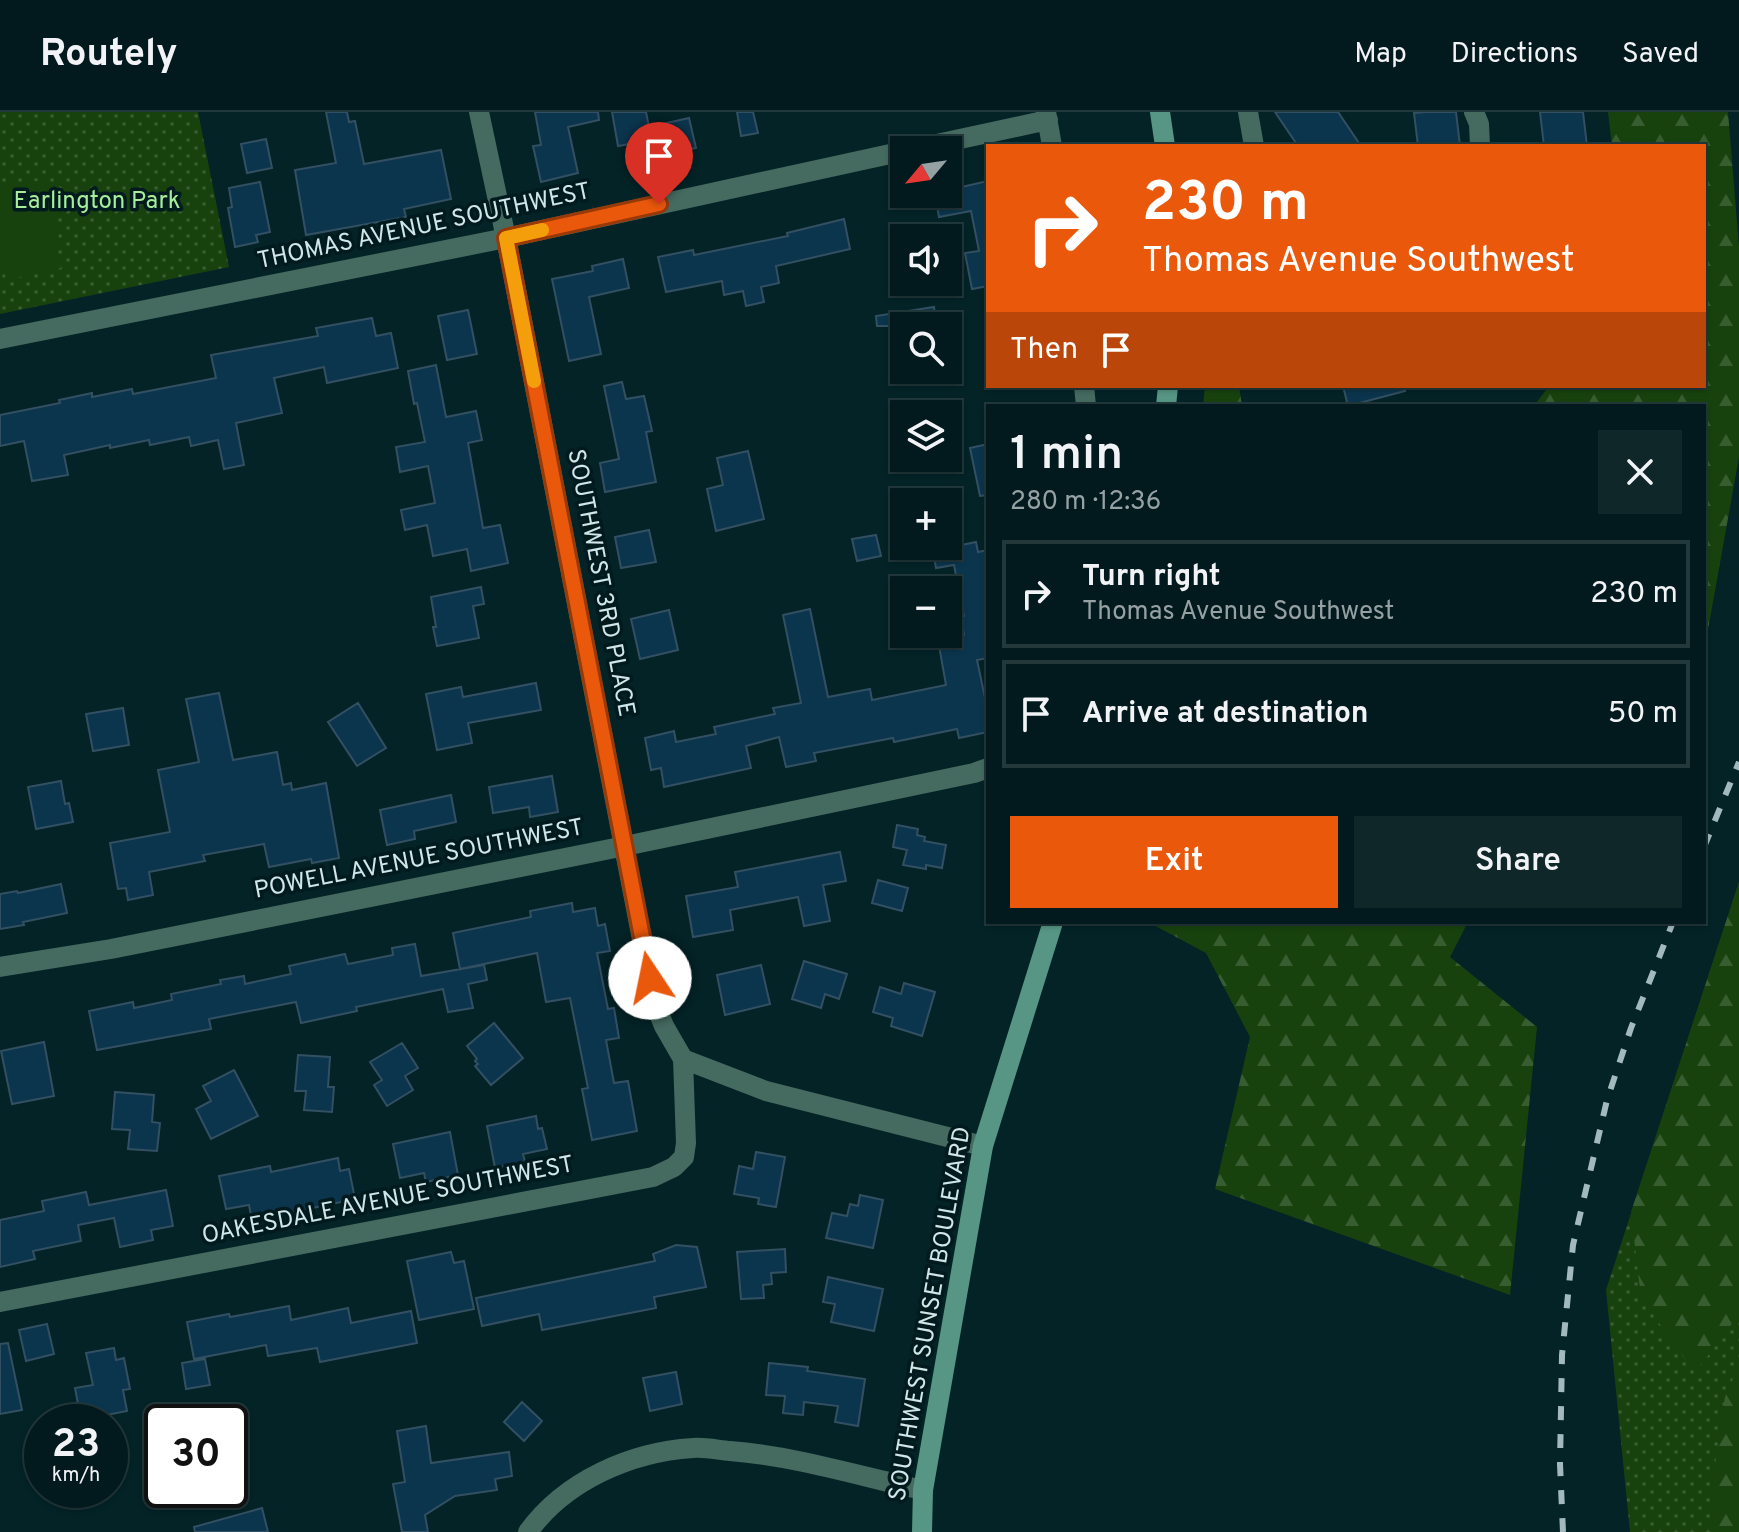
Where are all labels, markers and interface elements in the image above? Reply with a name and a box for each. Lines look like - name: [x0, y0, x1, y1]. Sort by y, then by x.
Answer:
- text: Routely: [40, 31, 178, 80]
- text: Map: [1354, 37, 1407, 73]
- text: Directions: [1451, 37, 1578, 73]
- text: Saved: [1622, 37, 1699, 73]
- pin: [625, 122, 693, 204]
- icon: arrive: [637, 134, 681, 178]
- north arrow: [890, 136, 962, 208]
- map controls: [890, 136, 962, 648]
- text: 230 m: [1142, 170, 1309, 240]
- icon: right: [1010, 176, 1114, 280]
- street label: THOMAS AVENUE SOUTHWEST: [255, 177, 593, 277]
- park label: Earlington Park: [14, 187, 180, 217]
- button: sound: [890, 224, 962, 296]
- text: Thomas Avenue Southwest: [1142, 239, 1575, 285]
- button: search: [890, 312, 962, 384]
- icon: arrive: [1094, 328, 1138, 372]
- text: Then: [1010, 332, 1078, 369]
- button: layers: [890, 400, 962, 472]
- text: 1 min: [1010, 426, 1123, 486]
- button: close: [1598, 430, 1682, 514]
- street label: SOUTHWEST 3RD PLACE: [559, 447, 641, 719]
- text: 280 m · 12:36: [1010, 486, 1161, 519]
- button: +: [890, 488, 962, 560]
- text: Turn right: [1082, 559, 1220, 596]
- icon: right: [1014, 572, 1058, 616]
- button: −: [890, 576, 962, 648]
- text: 230 m: [1590, 576, 1678, 613]
- text: Thomas Avenue Southwest: [1082, 596, 1394, 629]
- icon: arrive: [1014, 692, 1058, 736]
- text: Arrive at destination: [1082, 696, 1368, 733]
- text: 50 m: [1608, 696, 1678, 733]
- street label: POWELL AVENUE SOUTHWEST: [252, 813, 586, 907]
- button: Exit: [1010, 816, 1338, 908]
- button: Share: [1354, 816, 1682, 908]
- position arrow: [608, 936, 692, 1020]
- street label: SOUTHWEST SUNSET BOULEVARD: [883, 1124, 979, 1504]
- street label: OAKESDALE AVENUE SOUTHWEST: [200, 1150, 576, 1252]
- speed limit sign: 30: [144, 1404, 248, 1508]
- text: 23: [52, 1421, 100, 1471]
- text: km/h: [52, 1463, 100, 1489]

